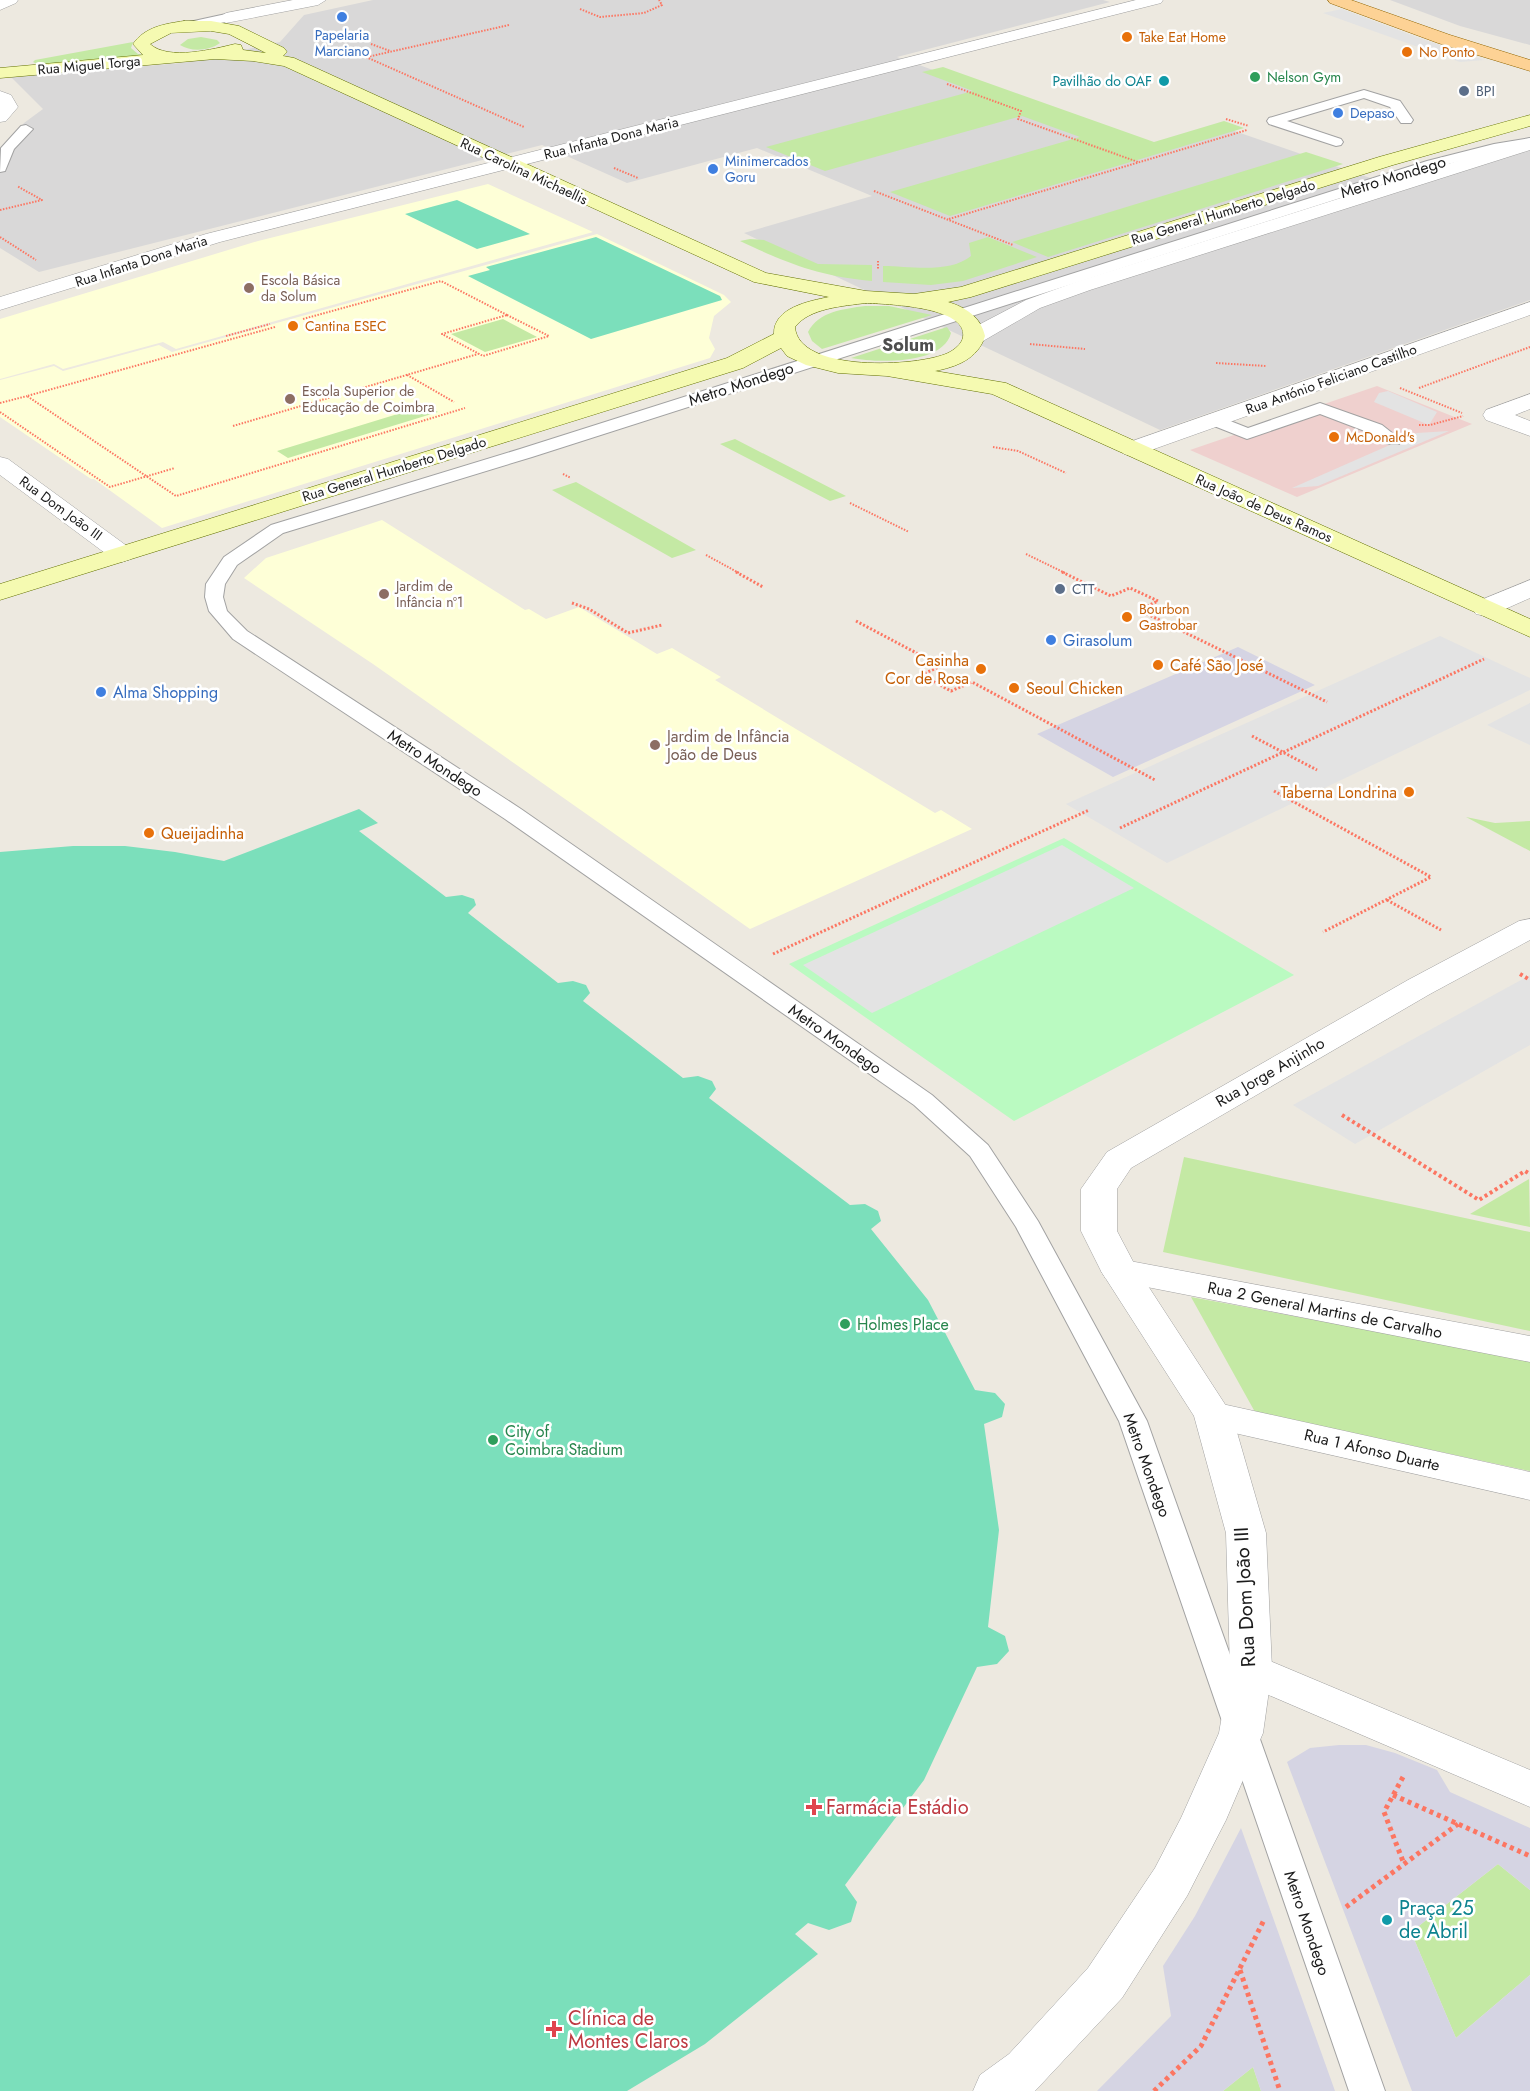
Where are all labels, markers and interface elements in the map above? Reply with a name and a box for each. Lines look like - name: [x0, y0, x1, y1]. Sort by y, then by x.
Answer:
- marker: Papelaria Marciano: [335, 10, 349, 24]
- place label: Papelaria Marciano: [315, 25, 370, 61]
- place label: Take Eat Home: [1139, 27, 1226, 47]
- marker: Take Eat Home: [1120, 30, 1134, 44]
- place label: No Ponto: [1419, 42, 1475, 62]
- marker: No Ponto: [1400, 45, 1414, 59]
- street label: Rua Miguel Torga: [37, 51, 141, 79]
- place label: Nelson Gym: [1267, 67, 1341, 87]
- marker: Nelson Gym: [1248, 70, 1262, 84]
- place label: Pavilhão do OAF: [1052, 71, 1152, 91]
- marker: Pavilhão do OAF: [1157, 74, 1171, 88]
- place label: BPI: [1476, 81, 1495, 101]
- marker: BPI: [1457, 84, 1471, 98]
- place label: Depaso: [1350, 103, 1395, 123]
- marker: Depaso: [1331, 106, 1345, 120]
- street label: Rua Infanta Dona Maria: [542, 112, 680, 164]
- street label: Rua Carolina Michaellis: [457, 133, 591, 209]
- street label: Metro Mondego: [1337, 150, 1449, 204]
- place label: Minimercados Goru: [725, 151, 809, 187]
- marker: Minimercados Goru: [706, 162, 720, 176]
- street label: Rua General Humberto Delgado: [1129, 174, 1318, 250]
- street label: Rua Infanta Dona Maria: [72, 230, 210, 292]
- place label: Escola Básica da Solum: [261, 270, 340, 306]
- marker: Escola Básica da Solum: [242, 281, 256, 295]
- place label: Cantina ESEC: [305, 316, 387, 336]
- marker: Cantina ESEC: [286, 319, 300, 333]
- district label: Solum: [882, 332, 934, 358]
- street label: Rua António Feliciano Castilho: [1243, 339, 1420, 419]
- street label: Metro Mondego: [686, 356, 797, 412]
- place label: Escola Superior de Educação de Coimbra: [302, 381, 434, 417]
- marker: Escola Superior de Educação de Coimbra: [283, 392, 297, 406]
- place label: McDonald's: [1346, 427, 1415, 447]
- marker: McDonald's: [1327, 430, 1341, 444]
- street label: Rua General Humberto Delgado: [300, 431, 489, 507]
- street label: Rua João de Deus Ramos: [1192, 469, 1336, 547]
- street label: Rua Dom João III: [15, 471, 107, 545]
- place label: Jardim de Infância nº1: [394, 576, 463, 612]
- place label: CTT: [1072, 579, 1095, 599]
- marker: CTT: [1053, 582, 1067, 596]
- marker: Jardim de Infância nº1: [377, 587, 391, 601]
- place label: Bourbon Gastrobar: [1139, 599, 1198, 635]
- marker: Bourbon Gastrobar: [1120, 610, 1134, 624]
- place label: Girasolum: [1063, 629, 1133, 652]
- marker: Girasolum: [1044, 633, 1058, 647]
- place label: Casinha Cor de Rosa: [885, 649, 969, 690]
- place label: Café São José: [1170, 654, 1264, 677]
- marker: Café São José: [1151, 658, 1165, 672]
- marker: Casinha Cor de Rosa: [974, 662, 988, 676]
- place label: Seoul Chicken: [1026, 677, 1123, 700]
- place label: Alma Shopping: [113, 681, 218, 704]
- marker: Seoul Chicken: [1007, 681, 1021, 695]
- marker: Alma Shopping: [94, 685, 108, 699]
- street label: Metro Mondego: [383, 724, 487, 803]
- place label: Jardim de Infância João de Deus: [665, 725, 789, 766]
- marker: Jardim de Infância João de Deus: [648, 738, 662, 752]
- place label: Taberna Londrina: [1281, 781, 1397, 804]
- marker: Taberna Londrina: [1402, 785, 1416, 799]
- place label: Queijadinha: [161, 822, 244, 845]
- marker: Queijadinha: [142, 826, 156, 840]
- street label: Metro Mondego: [784, 998, 887, 1080]
- street label: Rua Jorge Anjinho: [1211, 1031, 1329, 1113]
- street label: Rua 2 General Martins de Carvalho: [1206, 1276, 1445, 1344]
- place label: Holmes Place: [857, 1313, 949, 1336]
- marker: Holmes Place: [838, 1317, 852, 1331]
- street label: Metro Mondego: [1118, 1410, 1177, 1520]
- place label: City of Coimbra Stadium: [505, 1420, 623, 1461]
- street label: Rua 1 Afonso Duarte: [1302, 1423, 1442, 1477]
- marker: City of Coimbra Stadium: [486, 1433, 500, 1447]
- street label: Rua Dom João III: [1227, 1526, 1263, 1668]
- place label: Farmácia Estádio: [826, 1793, 969, 1822]
- marker: Farmácia Estádio: [807, 1800, 821, 1814]
- street label: Metro Mondego: [1278, 1868, 1336, 1979]
- place label: Praça 25 de Abril: [1399, 1894, 1474, 1946]
- marker: Praça 25 de Abril: [1380, 1913, 1394, 1927]
- place label: Clínica de Montes Claros: [568, 2004, 688, 2056]
- marker: Clínica de Montes Claros: [545, 2020, 563, 2038]

